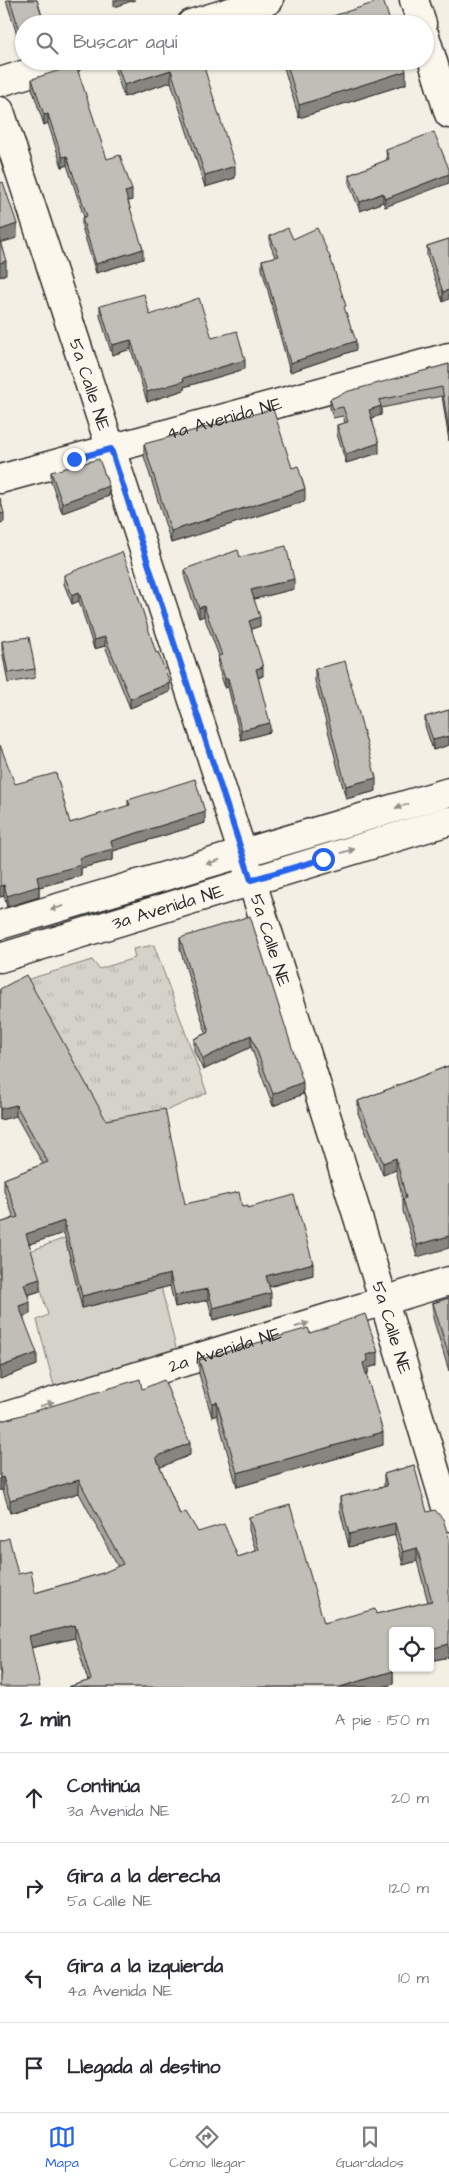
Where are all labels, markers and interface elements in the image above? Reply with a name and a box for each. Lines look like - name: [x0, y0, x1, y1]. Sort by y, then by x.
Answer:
- search box: [15, 15, 434, 70]
- icon: search: [33, 29, 61, 57]
- text: Buscar aquí: [73, 29, 177, 56]
- street label: 5a Calle NE: [63, 335, 116, 434]
- street label: 4a Avenida NE: [164, 391, 285, 446]
- route end: [63, 448, 86, 471]
- one-way arrow: [395, 802, 410, 810]
- one-way arrow: [341, 847, 356, 855]
- route start: [312, 848, 335, 871]
- one-way arrow: [205, 859, 220, 867]
- street label: 3a Avenida NE: [109, 878, 227, 936]
- street label: 5a Calle NE: [244, 891, 297, 990]
- one-way arrow: [50, 905, 65, 913]
- street label: 5a Calle NE: [365, 1278, 417, 1377]
- street label: 2a Avenida NE: [165, 1321, 285, 1379]
- one-way arrow: [295, 1321, 310, 1329]
- one-way arrow: [39, 1399, 54, 1407]
- map controls: [389, 1627, 434, 1672]
- button: locate: [389, 1627, 434, 1672]
- text: 2 min: [20, 1705, 70, 1734]
- text: A pie · 150 m: [335, 1709, 429, 1731]
- text: Continúa: [67, 1773, 140, 1800]
- icon: ahead: [20, 1784, 48, 1812]
- text: 20 m: [391, 1787, 429, 1809]
- text: 3a Avenida NE: [67, 1800, 170, 1822]
- text: Gira a la derecha: [67, 1863, 220, 1890]
- icon: right: [20, 1874, 48, 1902]
- text: 120 m: [389, 1877, 429, 1899]
- text: 5a Calle NE: [67, 1890, 152, 1912]
- text: Gira a la izquierda: [67, 1953, 223, 1980]
- icon: left: [20, 1964, 48, 1992]
- text: 10 m: [398, 1967, 429, 1989]
- text: 4a Avenida NE: [67, 1980, 172, 2002]
- icon: arrive: [20, 2054, 48, 2082]
- text: Llegada al destino: [67, 2054, 220, 2081]
- tab: Mapa: [45, 2123, 79, 2173]
- tab: Cómo llegar: [169, 2123, 245, 2173]
- tab: Guardados: [336, 2123, 404, 2173]

